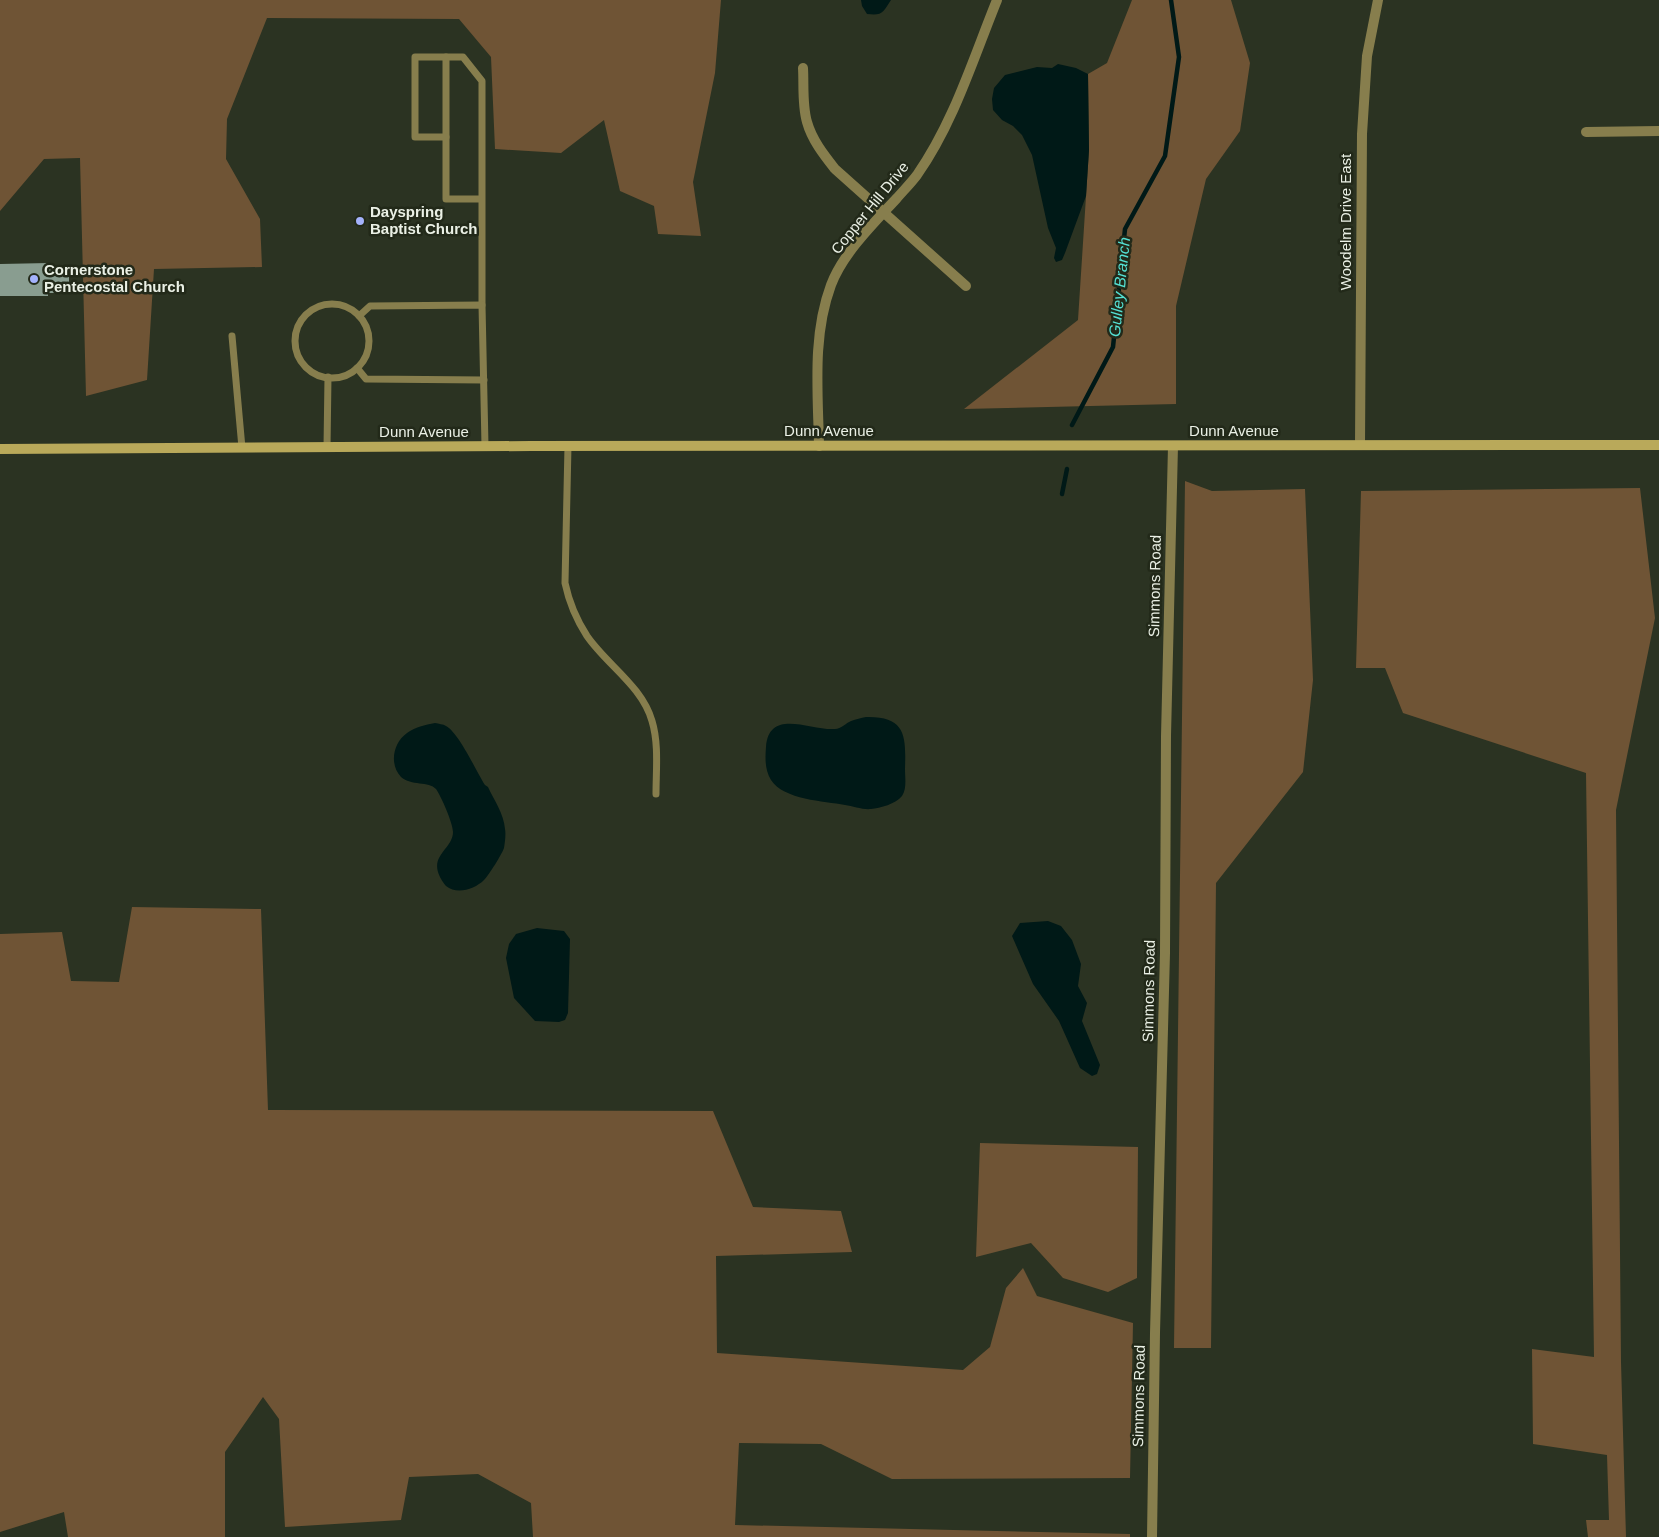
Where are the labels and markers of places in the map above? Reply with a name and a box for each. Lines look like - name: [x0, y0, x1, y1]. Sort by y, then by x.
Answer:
- place label: Dayspring Baptist Church: [370, 203, 478, 237]
- marker: Dayspring Baptist Church: [354, 215, 366, 227]
- place label: Cornerstone Pentecostal Church: [44, 261, 185, 295]
- marker: Cornerstone Pentecostal Church: [28, 273, 40, 285]

